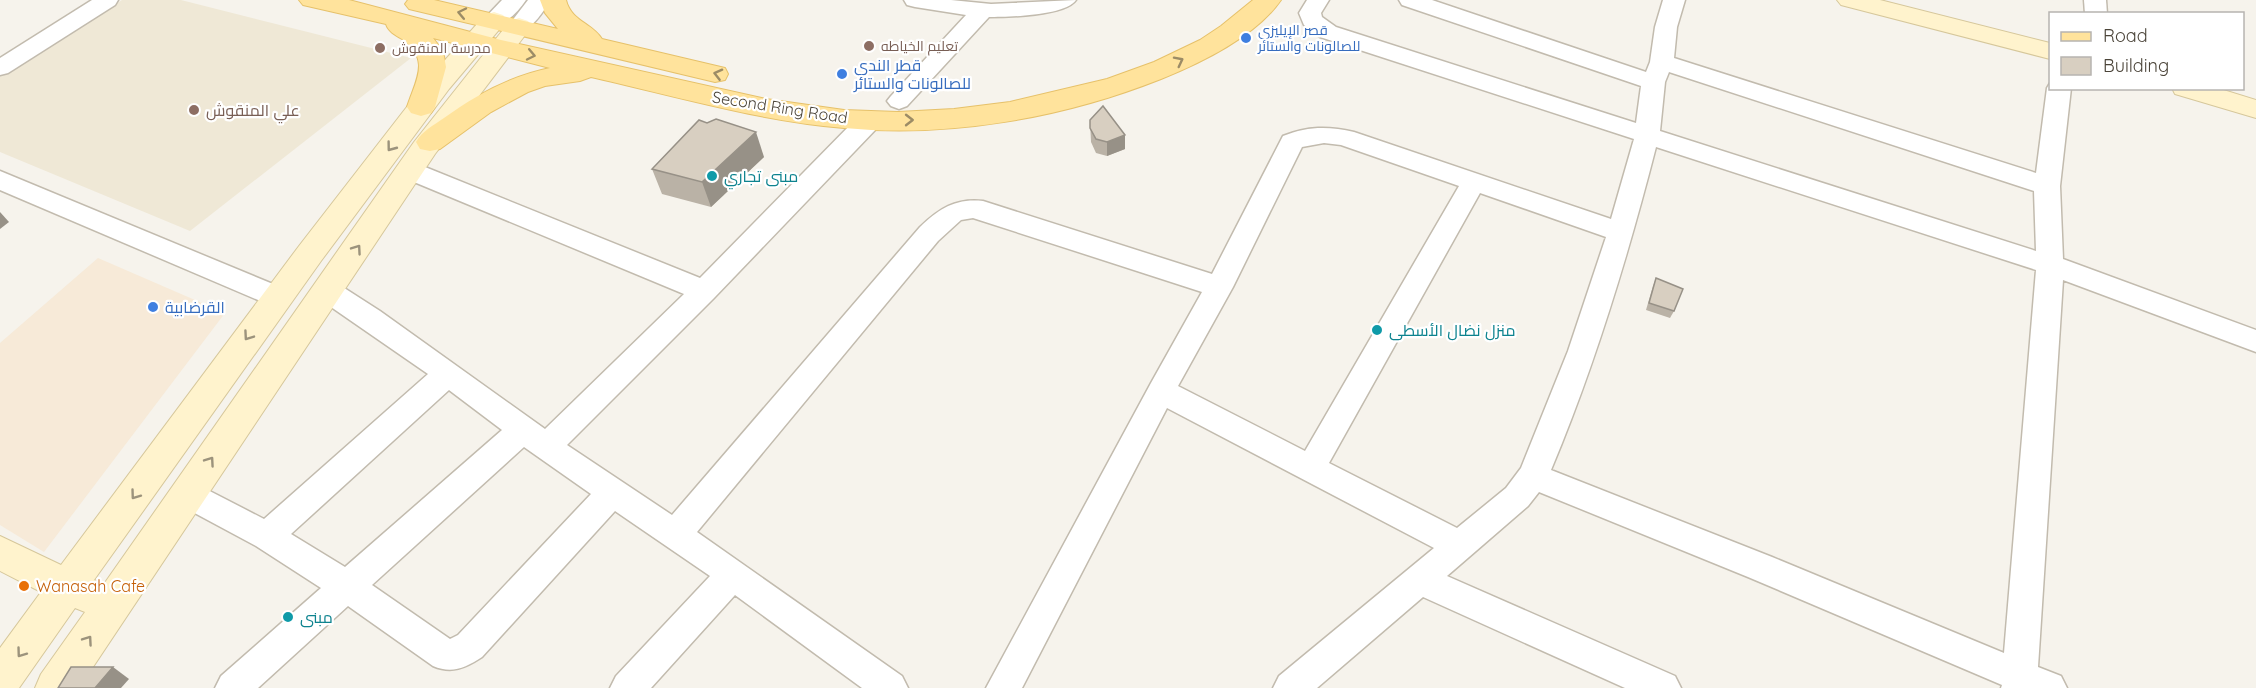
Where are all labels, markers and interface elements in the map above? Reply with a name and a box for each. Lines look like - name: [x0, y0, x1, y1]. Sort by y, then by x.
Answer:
- one-way arrow: [457, 7, 467, 20]
- legend: [2049, 12, 2244, 90]
- place label: قصر الإيليزي للصالونات والستائر: [1257, 21, 1360, 55]
- text: Road: [2103, 24, 2148, 47]
- marker: قصر الإيليزي للصالونات والستائر: [1239, 31, 1253, 45]
- place label: تعليم الخياطه: [881, 37, 958, 56]
- place label: مدرسة المنقوش: [392, 39, 491, 57]
- marker: تعليم الخياطه: [862, 39, 876, 53]
- marker: مدرسة المنقوش: [373, 41, 387, 55]
- one-way arrow: [526, 48, 536, 61]
- text: Building: [2103, 54, 2169, 77]
- place label: قطر الندي للصالونات والستائر: [853, 55, 971, 93]
- one-way arrow: [1173, 56, 1184, 68]
- marker: قطر الندي للصالونات والستائر: [835, 67, 849, 81]
- one-way arrow: [713, 69, 723, 82]
- street label: Second Ring Road: [711, 86, 849, 128]
- place label: علي المنقوش: [206, 100, 300, 124]
- marker: علي المنقوش: [187, 103, 201, 117]
- one-way arrow: [904, 114, 913, 126]
- one-way arrow: [387, 140, 398, 151]
- place label: مبنى تجاري: [724, 166, 798, 190]
- marker: مبنى تجاري: [705, 169, 719, 183]
- one-way arrow: [350, 245, 361, 256]
- place label: القرضابية: [165, 297, 225, 317]
- marker: القرضابية: [146, 300, 160, 314]
- place label: منزل نضال الأسطى: [1389, 320, 1515, 341]
- marker: منزل نضال الأسطى: [1370, 323, 1384, 337]
- one-way arrow: [244, 329, 255, 340]
- one-way arrow: [203, 457, 214, 468]
- one-way arrow: [131, 488, 142, 499]
- place label: Wanasah Cafe: [36, 576, 145, 596]
- marker: Wanasah Cafe: [17, 579, 31, 593]
- place label: مبنى: [300, 607, 333, 628]
- marker: مبنى: [281, 610, 295, 624]
- one-way arrow: [81, 636, 92, 647]
- one-way arrow: [17, 646, 28, 657]

